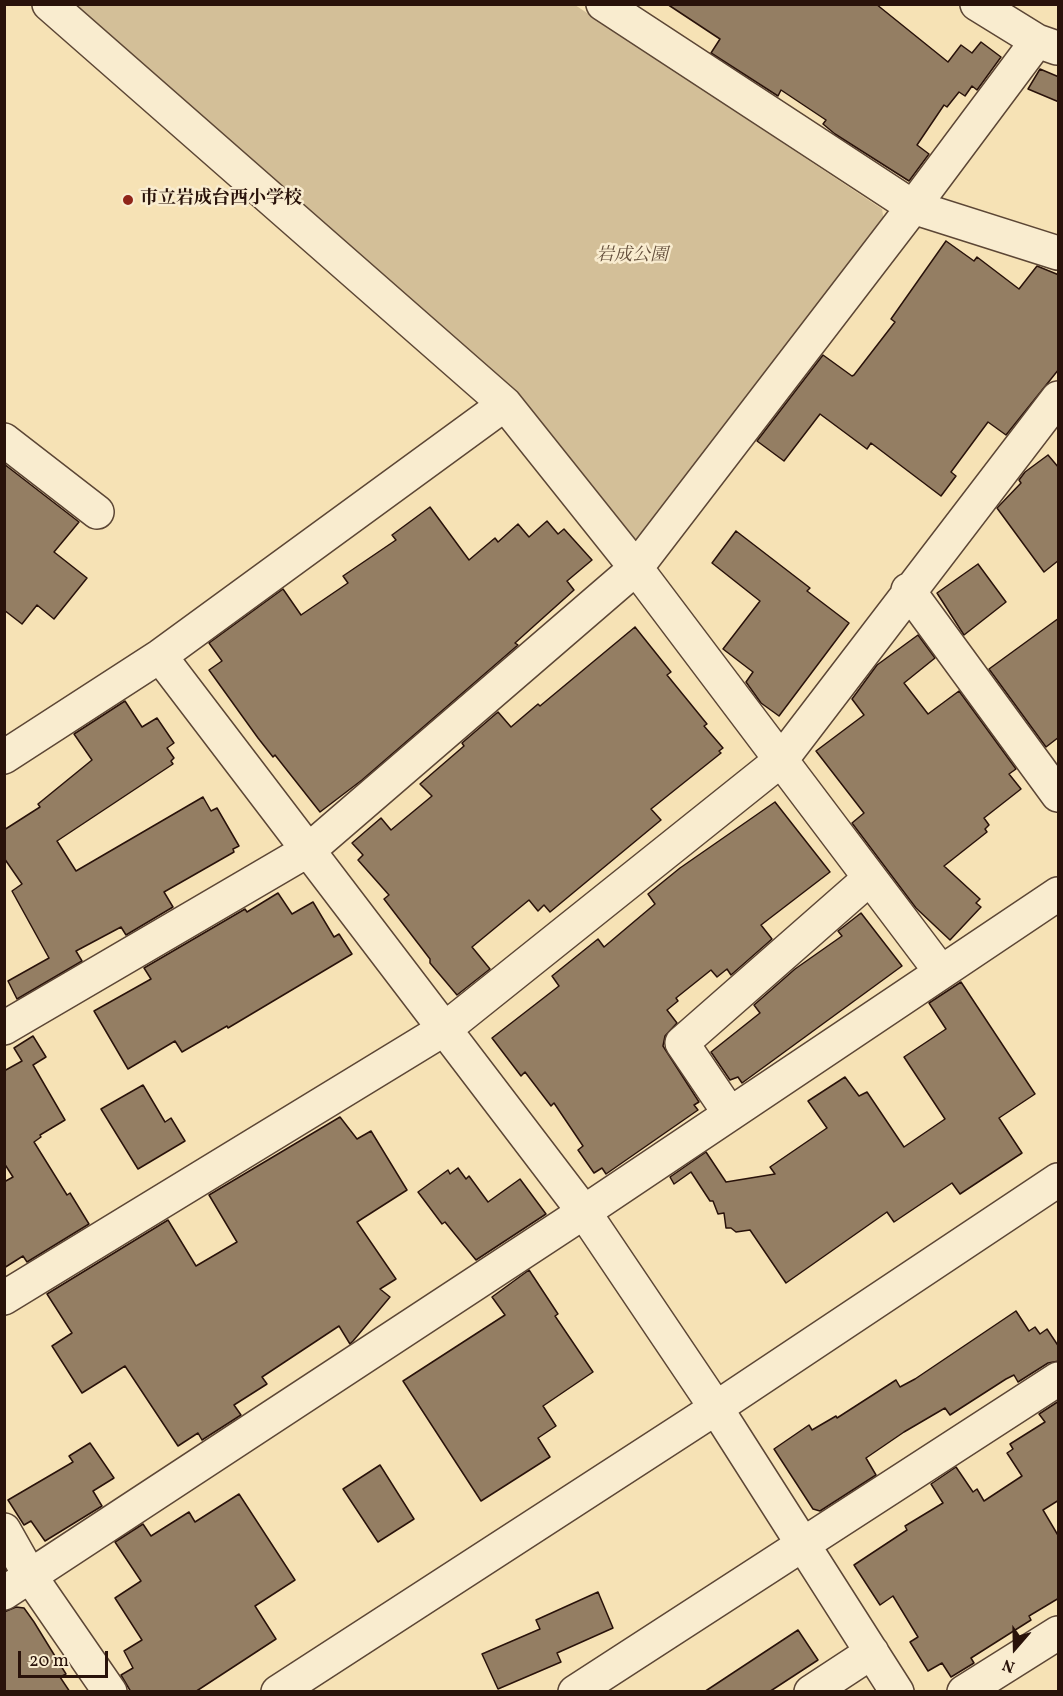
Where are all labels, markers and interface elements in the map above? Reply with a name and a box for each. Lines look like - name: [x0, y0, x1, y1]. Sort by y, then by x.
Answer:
- place label: 市立岩成台西小学校: [140, 189, 302, 211]
- marker: 市立岩成台西小学校: [121, 193, 135, 207]
- park label: 岩成公園: [596, 246, 668, 268]
- north arrow: [985, 1618, 1045, 1678]
- scale bar: [21, 1639, 111, 1677]
- text: 20 m: [29, 1649, 69, 1674]
- text: N: [1000, 1653, 1018, 1677]

